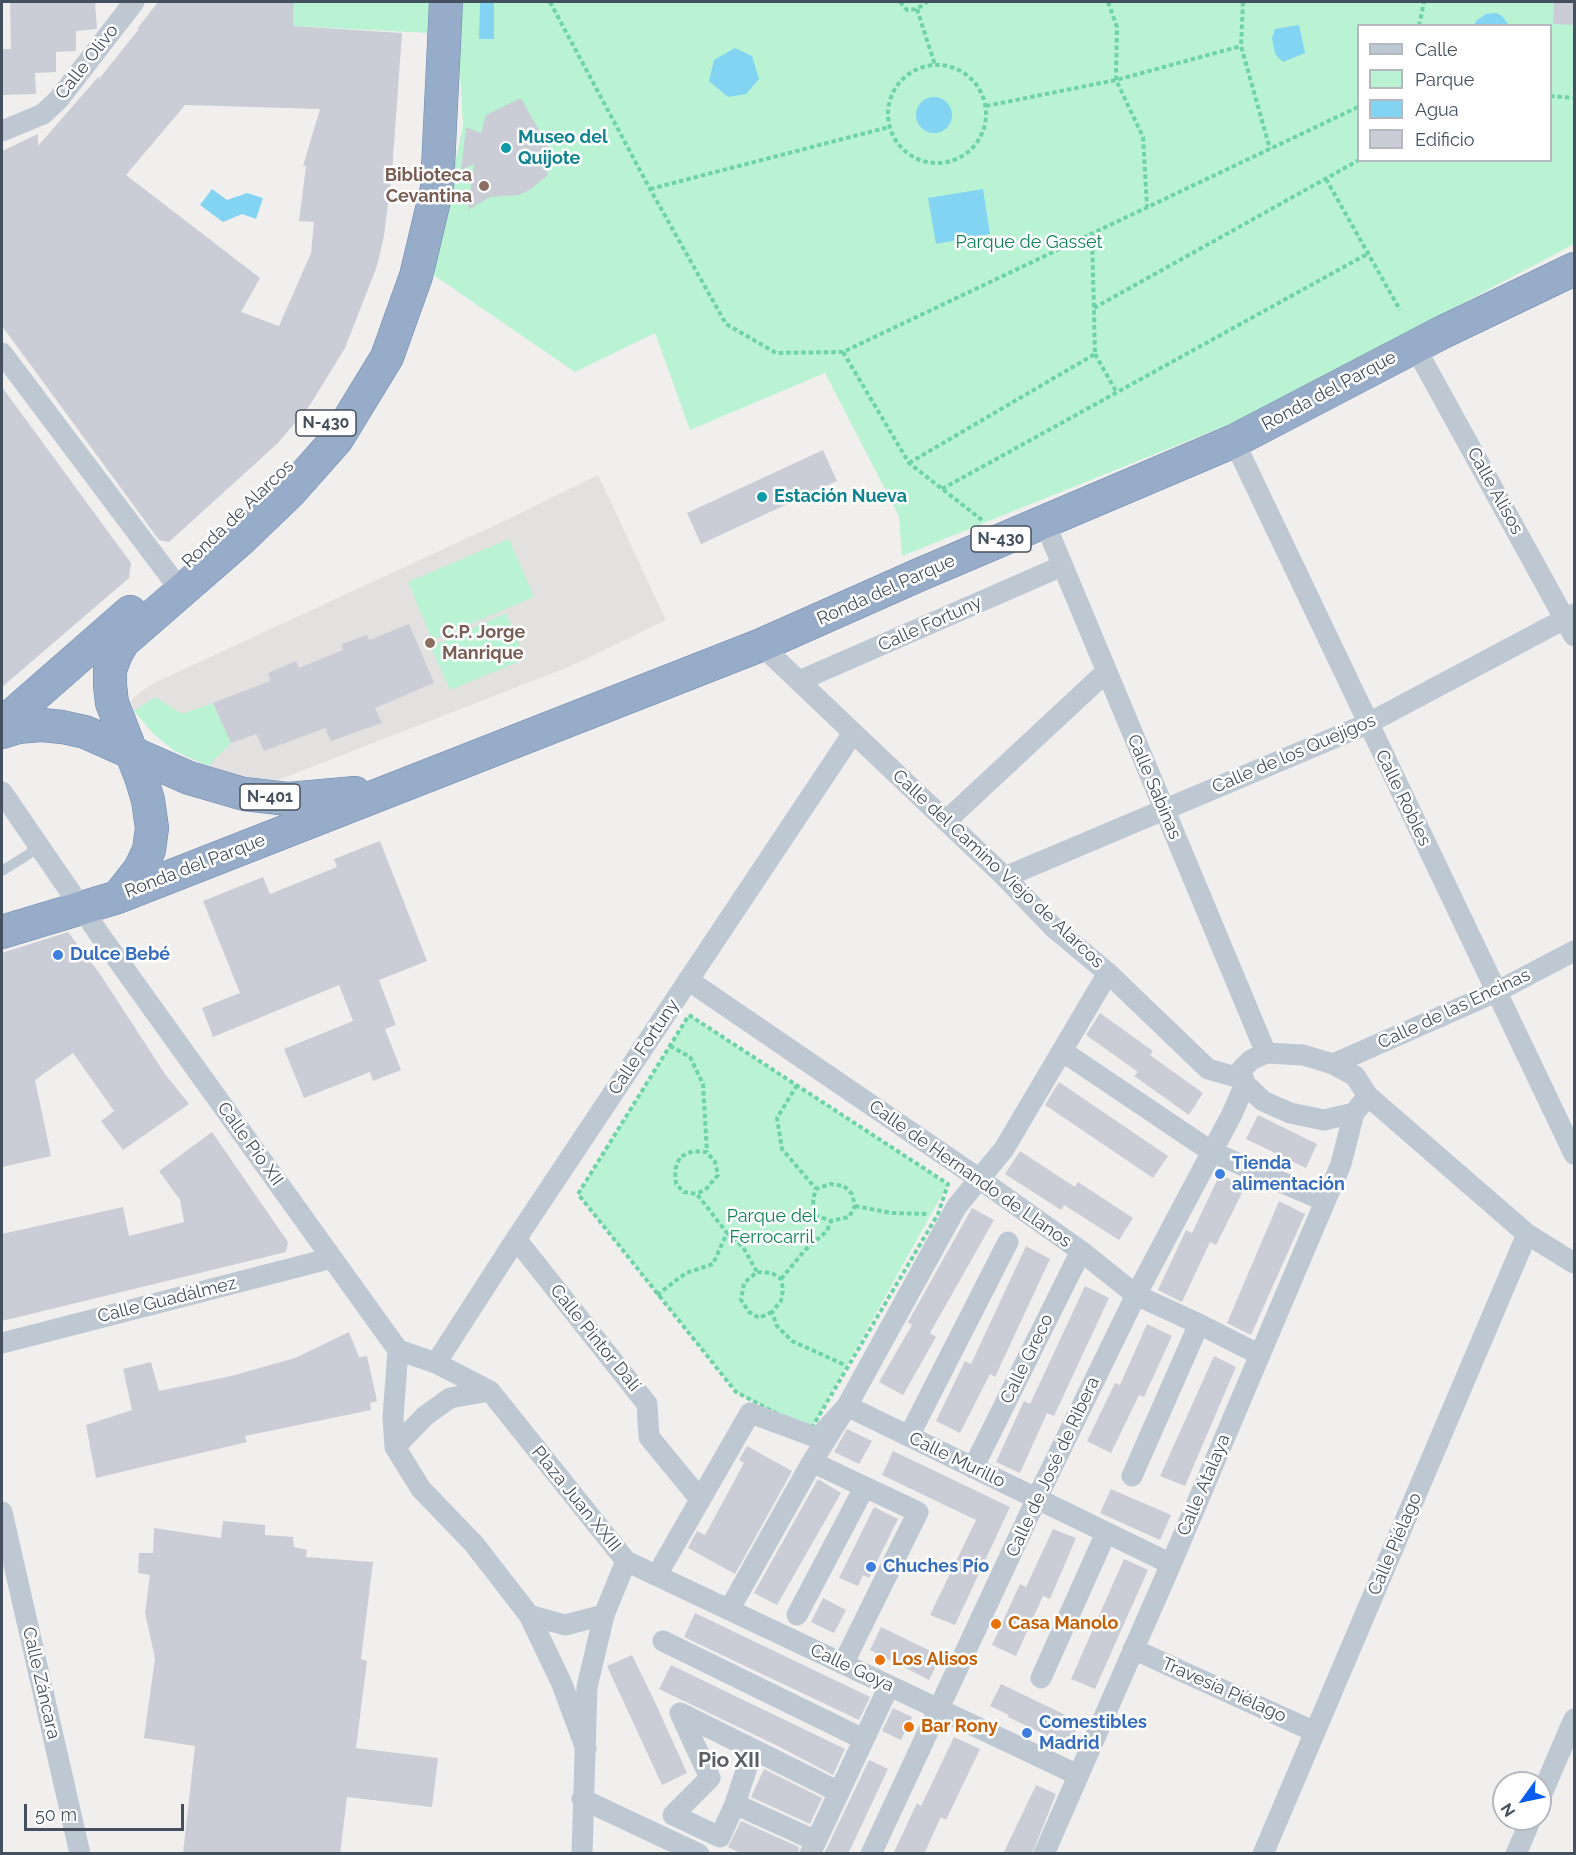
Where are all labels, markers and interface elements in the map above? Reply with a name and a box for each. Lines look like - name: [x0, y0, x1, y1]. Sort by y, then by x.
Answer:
- street label: Calle Olivo: [51, 20, 123, 104]
- legend: [1357, 24, 1552, 162]
- text: Calle: [1415, 39, 1458, 60]
- text: Parque: [1415, 69, 1474, 90]
- text: Agua: [1415, 99, 1459, 120]
- place label: Museo del Quijote: [518, 127, 608, 170]
- text: Edificio: [1415, 129, 1474, 150]
- marker: Museo del Quijote: [499, 141, 513, 155]
- place label: Biblioteca Cevantina: [385, 165, 472, 207]
- marker: Biblioteca Cevantina: [477, 179, 491, 193]
- park label: Parque de Gasset: [956, 232, 1102, 254]
- street label: Ronda del Parque: [1258, 347, 1400, 435]
- road number: N-430: [296, 410, 356, 436]
- street label: Calle Alisos: [1462, 444, 1528, 538]
- street label: Ronda de Alarcos: [178, 455, 298, 573]
- place label: Estación Nueva: [774, 486, 907, 508]
- marker: Estación Nueva: [755, 490, 769, 504]
- road number: N-430: [971, 526, 1031, 552]
- street label: Ronda del Parque: [814, 550, 958, 630]
- street label: Calle Fortuny: [875, 592, 985, 656]
- place label: C.P. Jorge Manrique: [442, 622, 525, 664]
- marker: C.P. Jorge Manrique: [423, 636, 437, 650]
- street label: Calle de los Quejigos: [1209, 710, 1379, 798]
- street label: Calle Sabinas: [1122, 731, 1186, 843]
- street label: Calle Robles: [1370, 746, 1436, 850]
- street label: Calle del Camino Viejo de Alarcos: [888, 765, 1108, 973]
- road number: N-401: [240, 784, 300, 810]
- street label: Ronda del Parque: [122, 829, 268, 903]
- place label: Dulce Bebé: [70, 944, 170, 966]
- marker: Dulce Bebé: [51, 948, 65, 962]
- street label: Calle de las Encinas: [1374, 964, 1534, 1054]
- street label: Calle Fortuny: [604, 995, 684, 1099]
- street label: Calle de Hernando de Llanos: [865, 1096, 1075, 1252]
- street label: Calle Pío XII: [213, 1098, 287, 1190]
- place label: Tienda alimentación: [1232, 1153, 1345, 1196]
- marker: Tienda alimentación: [1213, 1167, 1227, 1181]
- park label: Parque del Ferrocarril: [727, 1206, 817, 1248]
- street label: Calle Guadálmez: [95, 1272, 239, 1328]
- street label: Calle Pintor Dalí: [545, 1280, 645, 1396]
- street label: Calle Greco: [996, 1311, 1058, 1407]
- street label: Calle de José de Ribera: [1002, 1374, 1104, 1560]
- street label: Calle Murillo: [905, 1427, 1009, 1493]
- street label: Calle Atalaya: [1173, 1431, 1235, 1539]
- street label: Plaza Juan XXIII: [527, 1442, 625, 1556]
- street label: Calle Piélago: [1364, 1489, 1426, 1599]
- place label: Chuches Pío: [883, 1556, 989, 1578]
- marker: Chuches Pío: [864, 1560, 878, 1574]
- place label: Casa Manolo: [1008, 1613, 1118, 1635]
- marker: Casa Manolo: [989, 1617, 1003, 1631]
- street label: Calle Záncara: [18, 1625, 64, 1741]
- street label: Calle Goya: [807, 1639, 897, 1697]
- place label: Los Alisos: [892, 1649, 978, 1671]
- marker: Los Alisos: [873, 1653, 887, 1667]
- street label: Travesía Piélago: [1158, 1653, 1290, 1727]
- place label: Comestibles Madrid: [1039, 1712, 1147, 1754]
- place label: Bar Rony: [921, 1716, 998, 1738]
- marker: Bar Rony: [902, 1720, 916, 1734]
- marker: Comestibles Madrid: [1020, 1726, 1034, 1740]
- district label: Pio XII: [698, 1748, 760, 1774]
- north arrow: [1492, 1771, 1552, 1831]
- scale bar: [27, 1792, 188, 1830]
- text: N: [1497, 1800, 1519, 1820]
- text: 50 m: [35, 1804, 77, 1825]

